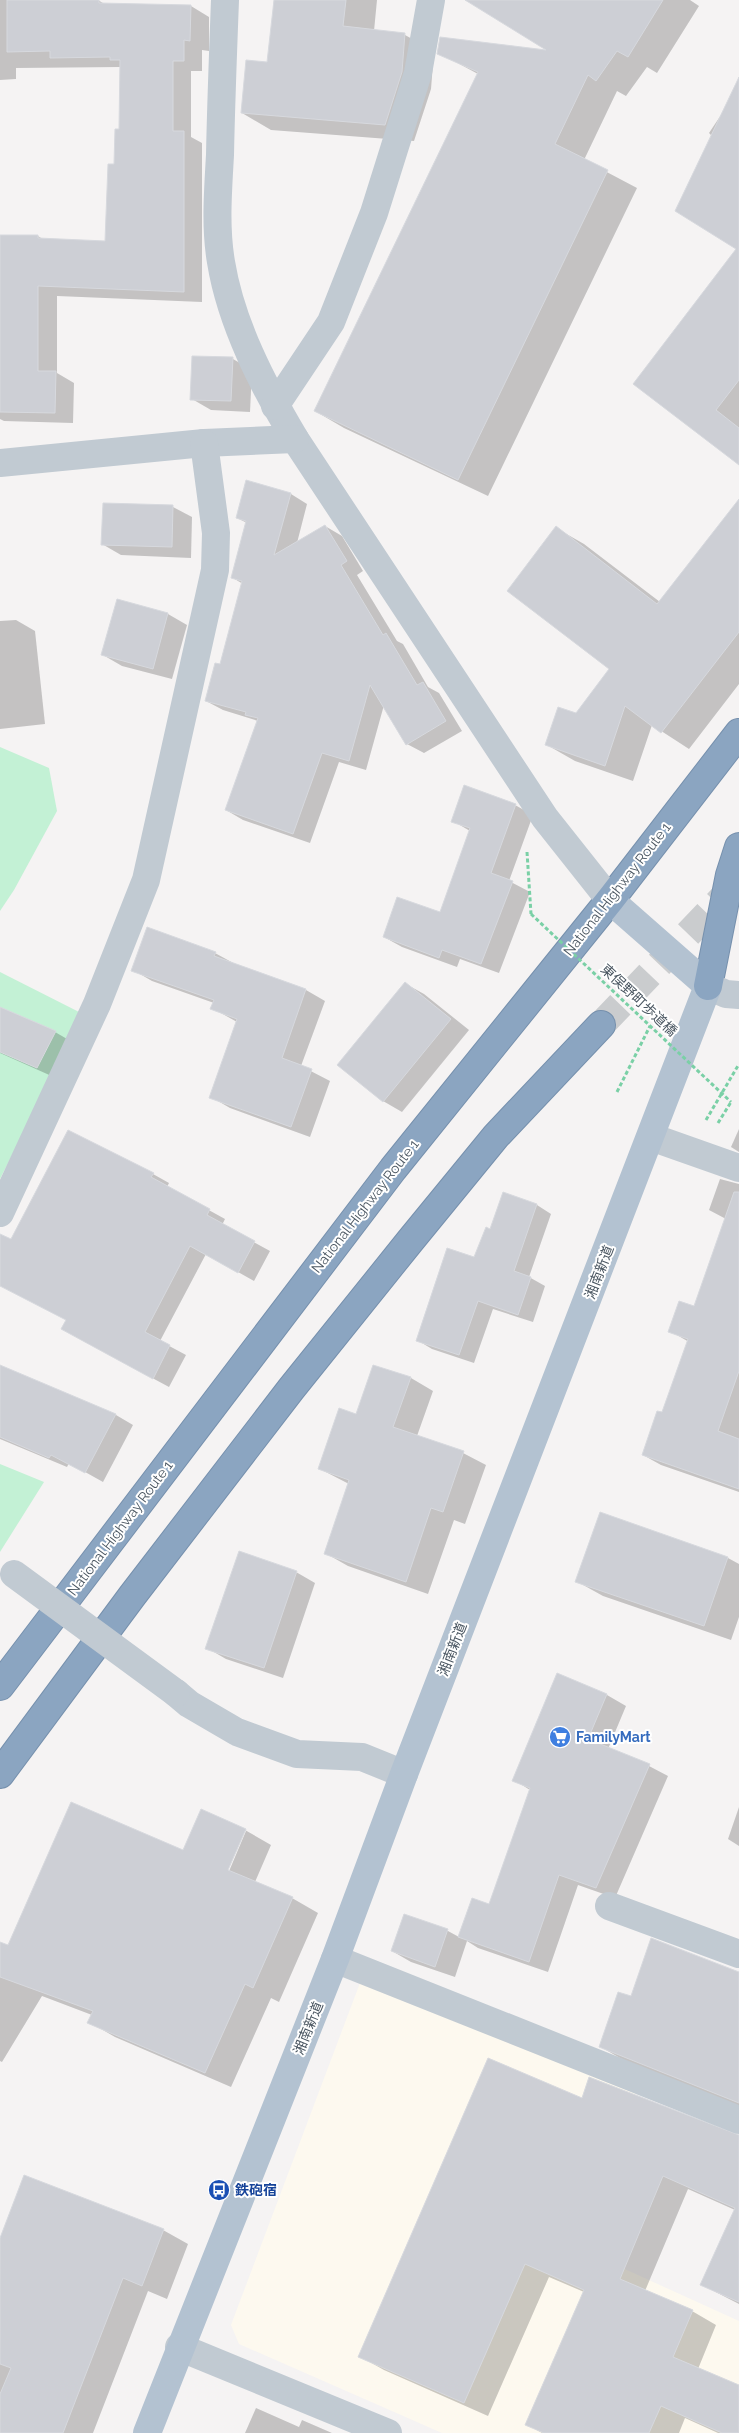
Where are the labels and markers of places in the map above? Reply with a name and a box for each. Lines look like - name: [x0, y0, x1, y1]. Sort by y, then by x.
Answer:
- supermarket icon: FamilyMart: [548, 1725, 572, 1749]
- place label: FamilyMart: [576, 1729, 651, 1745]
- bus stop icon: 鉄砲宿: [207, 2178, 231, 2202]
- place label: 鉄砲宿: [235, 2182, 277, 2198]

